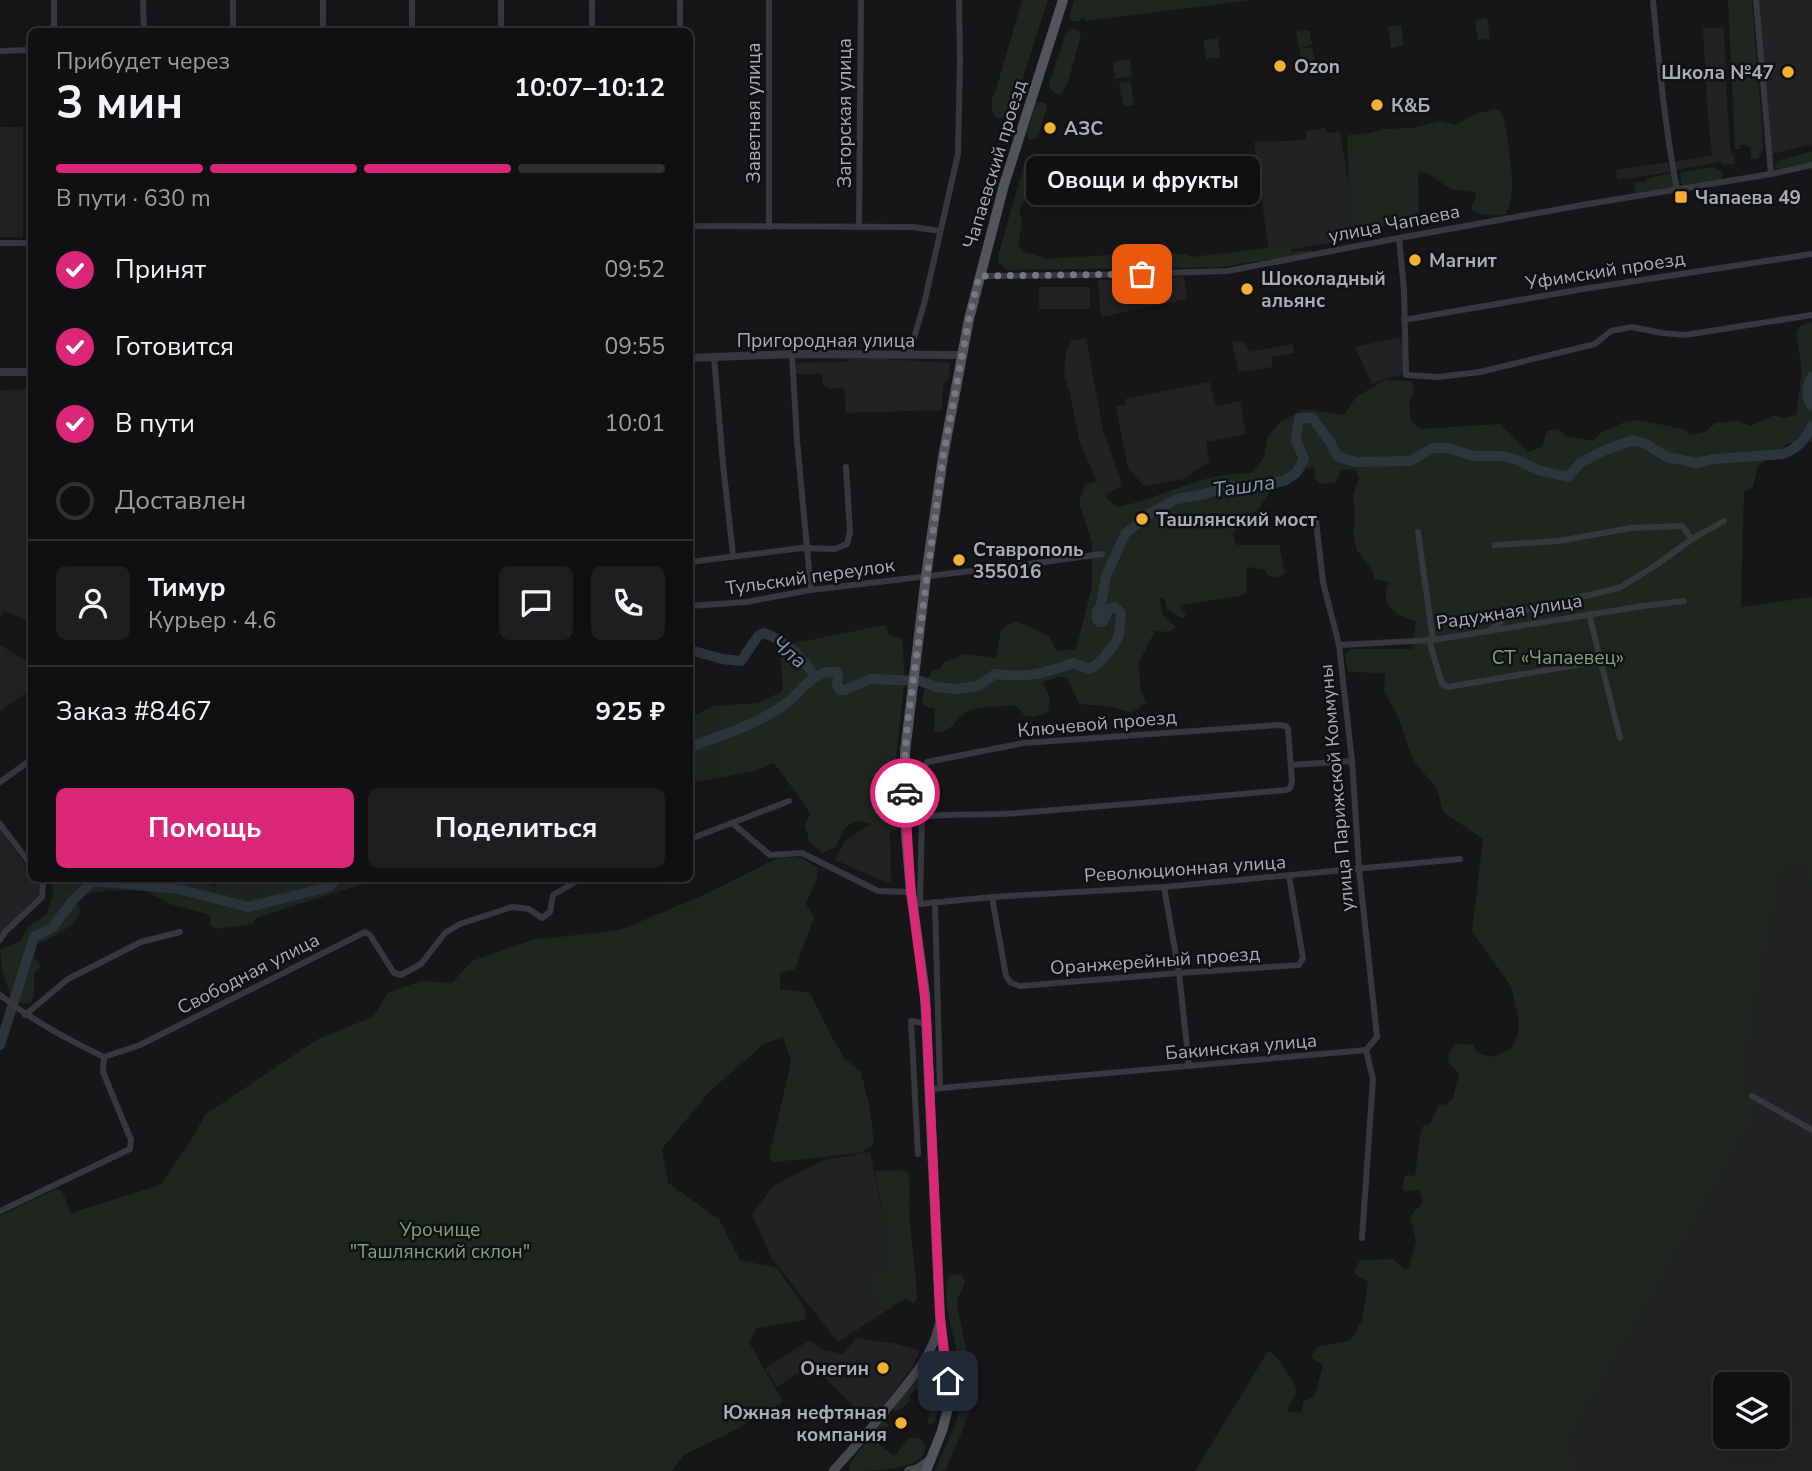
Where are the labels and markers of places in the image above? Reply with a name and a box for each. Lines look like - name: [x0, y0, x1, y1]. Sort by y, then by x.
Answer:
- place label: Ozon: [1294, 54, 1340, 80]
- marker: Ozon: [1272, 58, 1288, 74]
- place label: Школа №47: [1661, 60, 1774, 86]
- marker: Школа №47: [1780, 64, 1796, 80]
- place label: К&Б: [1391, 93, 1431, 119]
- marker: К&Б: [1369, 97, 1385, 113]
- place label: АЗС: [1064, 116, 1103, 142]
- marker: АЗС: [1042, 120, 1058, 136]
- callout: Овощи и фрукты: [1025, 155, 1259, 204]
- place label: Чапаева 49: [1695, 185, 1801, 211]
- marker: Чапаева 49: [1673, 189, 1689, 205]
- pin: [1112, 244, 1172, 304]
- place label: Магнит: [1429, 248, 1497, 274]
- marker: Магнит: [1407, 252, 1423, 268]
- place label: Шоколадный альянс: [1261, 266, 1386, 314]
- marker: Шоколадный альянс: [1239, 281, 1255, 297]
- place label: Ташлянский мост: [1156, 507, 1317, 533]
- marker: Ташлянский мост: [1134, 511, 1150, 527]
- place label: Ставрополь 355016: [973, 537, 1084, 585]
- marker: Ставрополь 355016: [951, 552, 967, 568]
- pin: [918, 1351, 978, 1411]
- place label: Онегин: [800, 1356, 869, 1382]
- marker: Онегин: [875, 1360, 891, 1376]
- place label: Южная нефтяная компания: [723, 1400, 887, 1448]
- marker: Южная нефтяная компания: [893, 1415, 909, 1431]

